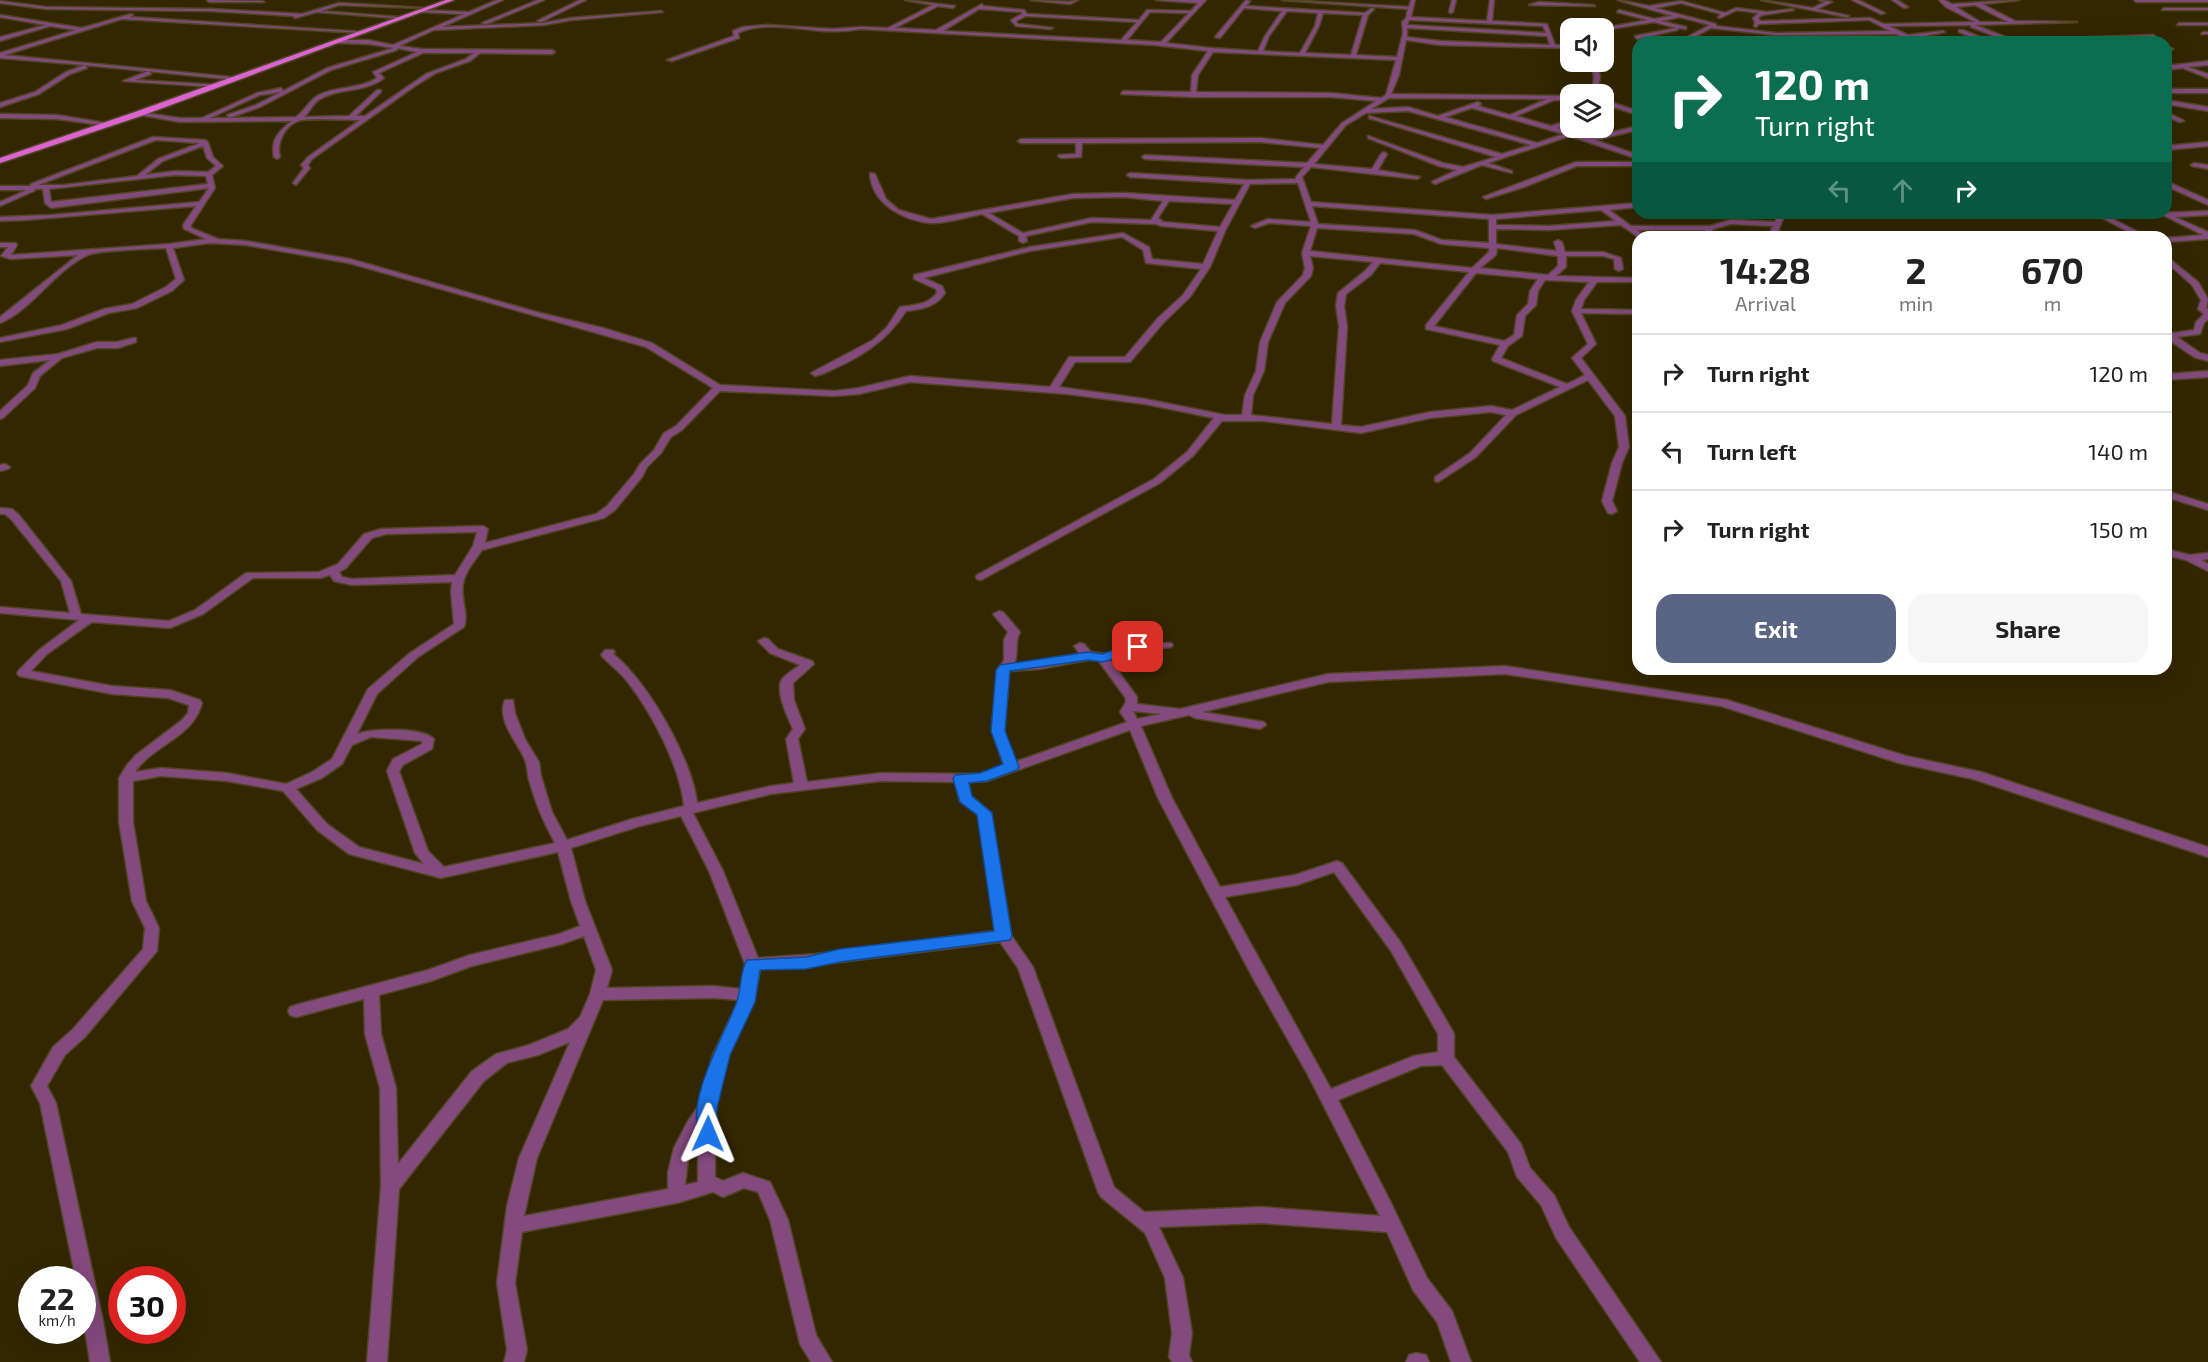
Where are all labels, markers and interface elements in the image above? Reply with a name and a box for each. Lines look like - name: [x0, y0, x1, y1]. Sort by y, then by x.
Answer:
- map controls: [1560, 18, 1614, 138]
- button: sound: [1560, 18, 1614, 72]
- text: 120 m: [1755, 58, 1870, 108]
- icon: right: [1656, 60, 1734, 138]
- button: layers: [1560, 84, 1614, 138]
- text: Turn right: [1755, 109, 1875, 141]
- icon: left: [1823, 174, 1856, 207]
- icon: ahead: [1886, 174, 1919, 207]
- icon: right: [1949, 174, 1982, 207]
- text: 14:28: [1720, 248, 1811, 291]
- text: 2: [1906, 248, 1927, 291]
- text: 670: [2021, 248, 2084, 291]
- text: Arrival: [1735, 291, 1796, 315]
- text: min: [1899, 291, 1933, 315]
- text: m: [2044, 291, 2061, 315]
- icon: right: [1656, 357, 1689, 390]
- text: Turn right: [1707, 360, 1809, 386]
- text: 120 m: [2089, 360, 2148, 386]
- icon: left: [1656, 435, 1689, 468]
- text: Turn left: [1707, 438, 1796, 464]
- text: 140 m: [2088, 438, 2148, 464]
- icon: right: [1656, 513, 1689, 546]
- text: Turn right: [1707, 516, 1809, 542]
- text: 150 m: [2090, 516, 2148, 542]
- button: Exit: [1656, 594, 1896, 663]
- button: Share: [1908, 594, 2148, 663]
- pin: [1112, 621, 1163, 672]
- icon: arrive: [1121, 630, 1154, 663]
- position arrow: [676, 1102, 740, 1166]
- speed limit sign: 30: [108, 1266, 186, 1344]
- text: 22: [40, 1280, 74, 1316]
- text: km/h: [38, 1311, 76, 1329]

